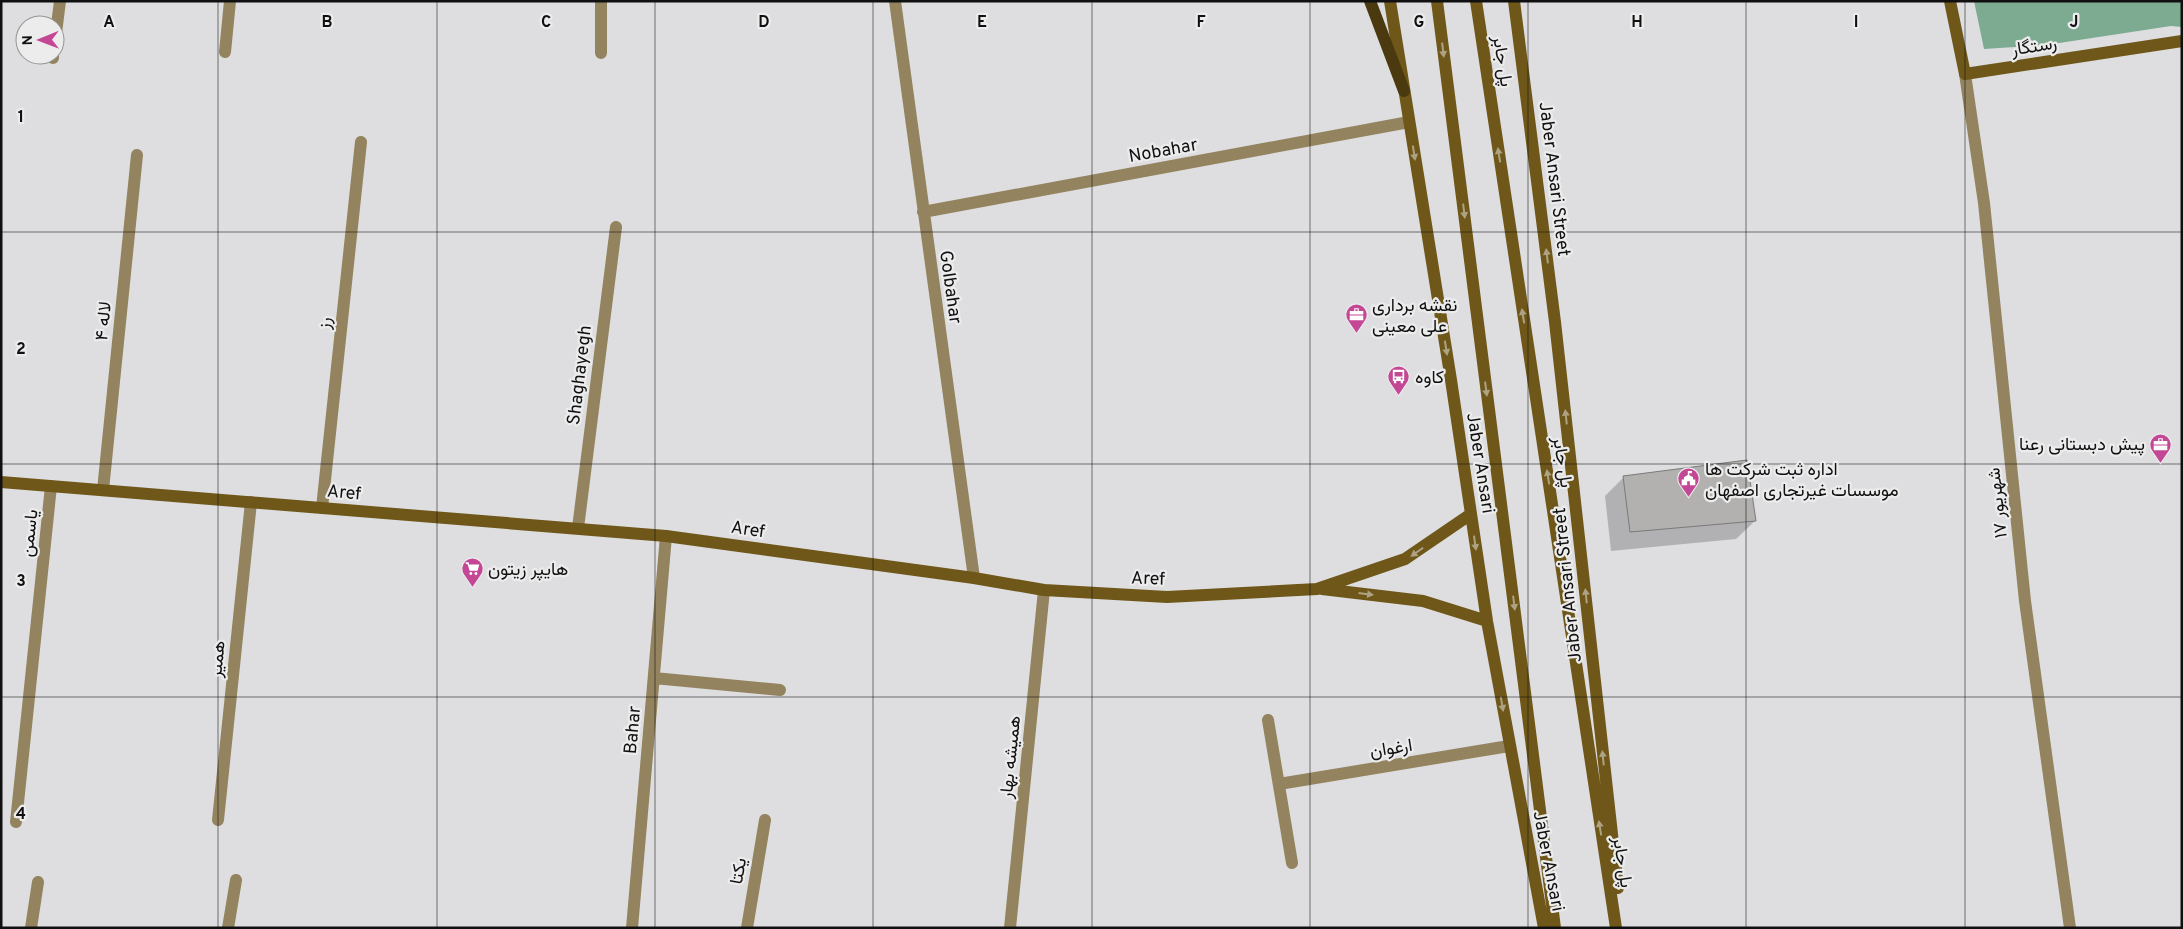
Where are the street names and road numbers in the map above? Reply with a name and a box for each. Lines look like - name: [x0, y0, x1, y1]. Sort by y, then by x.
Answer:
- street label: پل جابر: [1486, 33, 1517, 88]
- street label: رستگار: [2009, 33, 2059, 63]
- street label: Jaber Ansari Street: [1533, 101, 1574, 258]
- street label: Nobahar: [1127, 134, 1200, 169]
- street label: Golbahar: [933, 249, 966, 325]
- street label: لاله ۴: [91, 300, 118, 342]
- street label: رز: [313, 316, 338, 331]
- street label: Shaghayegh: [563, 324, 598, 426]
- street label: Jaber Ansari: [1460, 411, 1499, 515]
- street label: پل جابر: [1546, 434, 1577, 489]
- street label: ۱۷ شهریور: [1983, 466, 2014, 539]
- street label: Aref: [326, 481, 362, 506]
- street label: Jaber Ansari Street: [1549, 506, 1588, 663]
- street label: یاسمن: [17, 508, 44, 558]
- street label: Aref: [729, 517, 766, 544]
- street label: Aref: [1131, 567, 1165, 592]
- street label: همیر: [205, 640, 232, 680]
- street label: Bahar: [620, 705, 647, 755]
- street label: همیشه بهار: [996, 715, 1027, 801]
- street label: ارغوان: [1368, 735, 1414, 764]
- street label: Jaber Ansari: [1527, 809, 1569, 913]
- street label: پل جابر: [1606, 834, 1637, 889]
- street label: یکتا: [726, 856, 753, 886]

